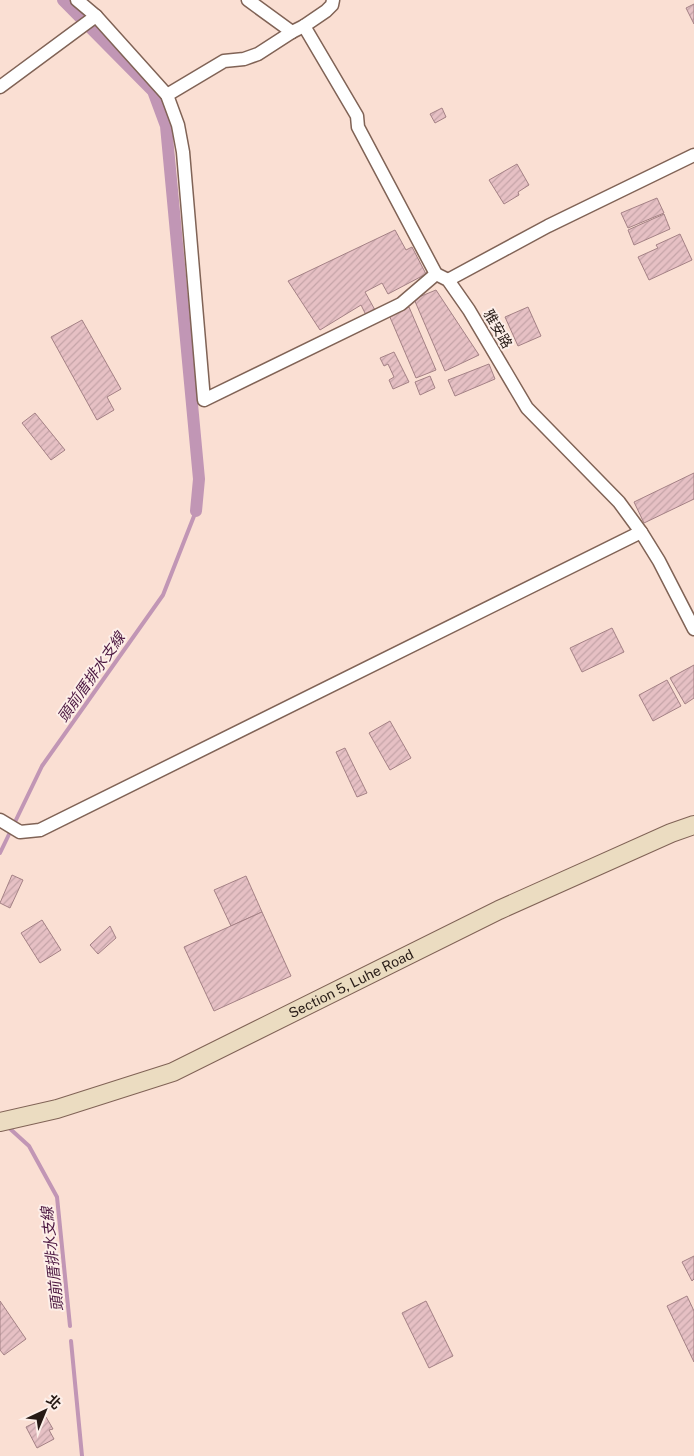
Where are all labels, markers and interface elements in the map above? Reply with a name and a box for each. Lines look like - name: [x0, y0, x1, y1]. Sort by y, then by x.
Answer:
- street label: 雅安路: [481, 307, 515, 351]
- water label: 頭前厝排水支線: [54, 627, 129, 725]
- street label: Section 5, Luhe Road: [286, 946, 416, 1021]
- water label: 頭前厝排水支線: [38, 1204, 66, 1312]
- north arrow: [20, 1386, 70, 1436]
- text: 北: [43, 1391, 65, 1412]

